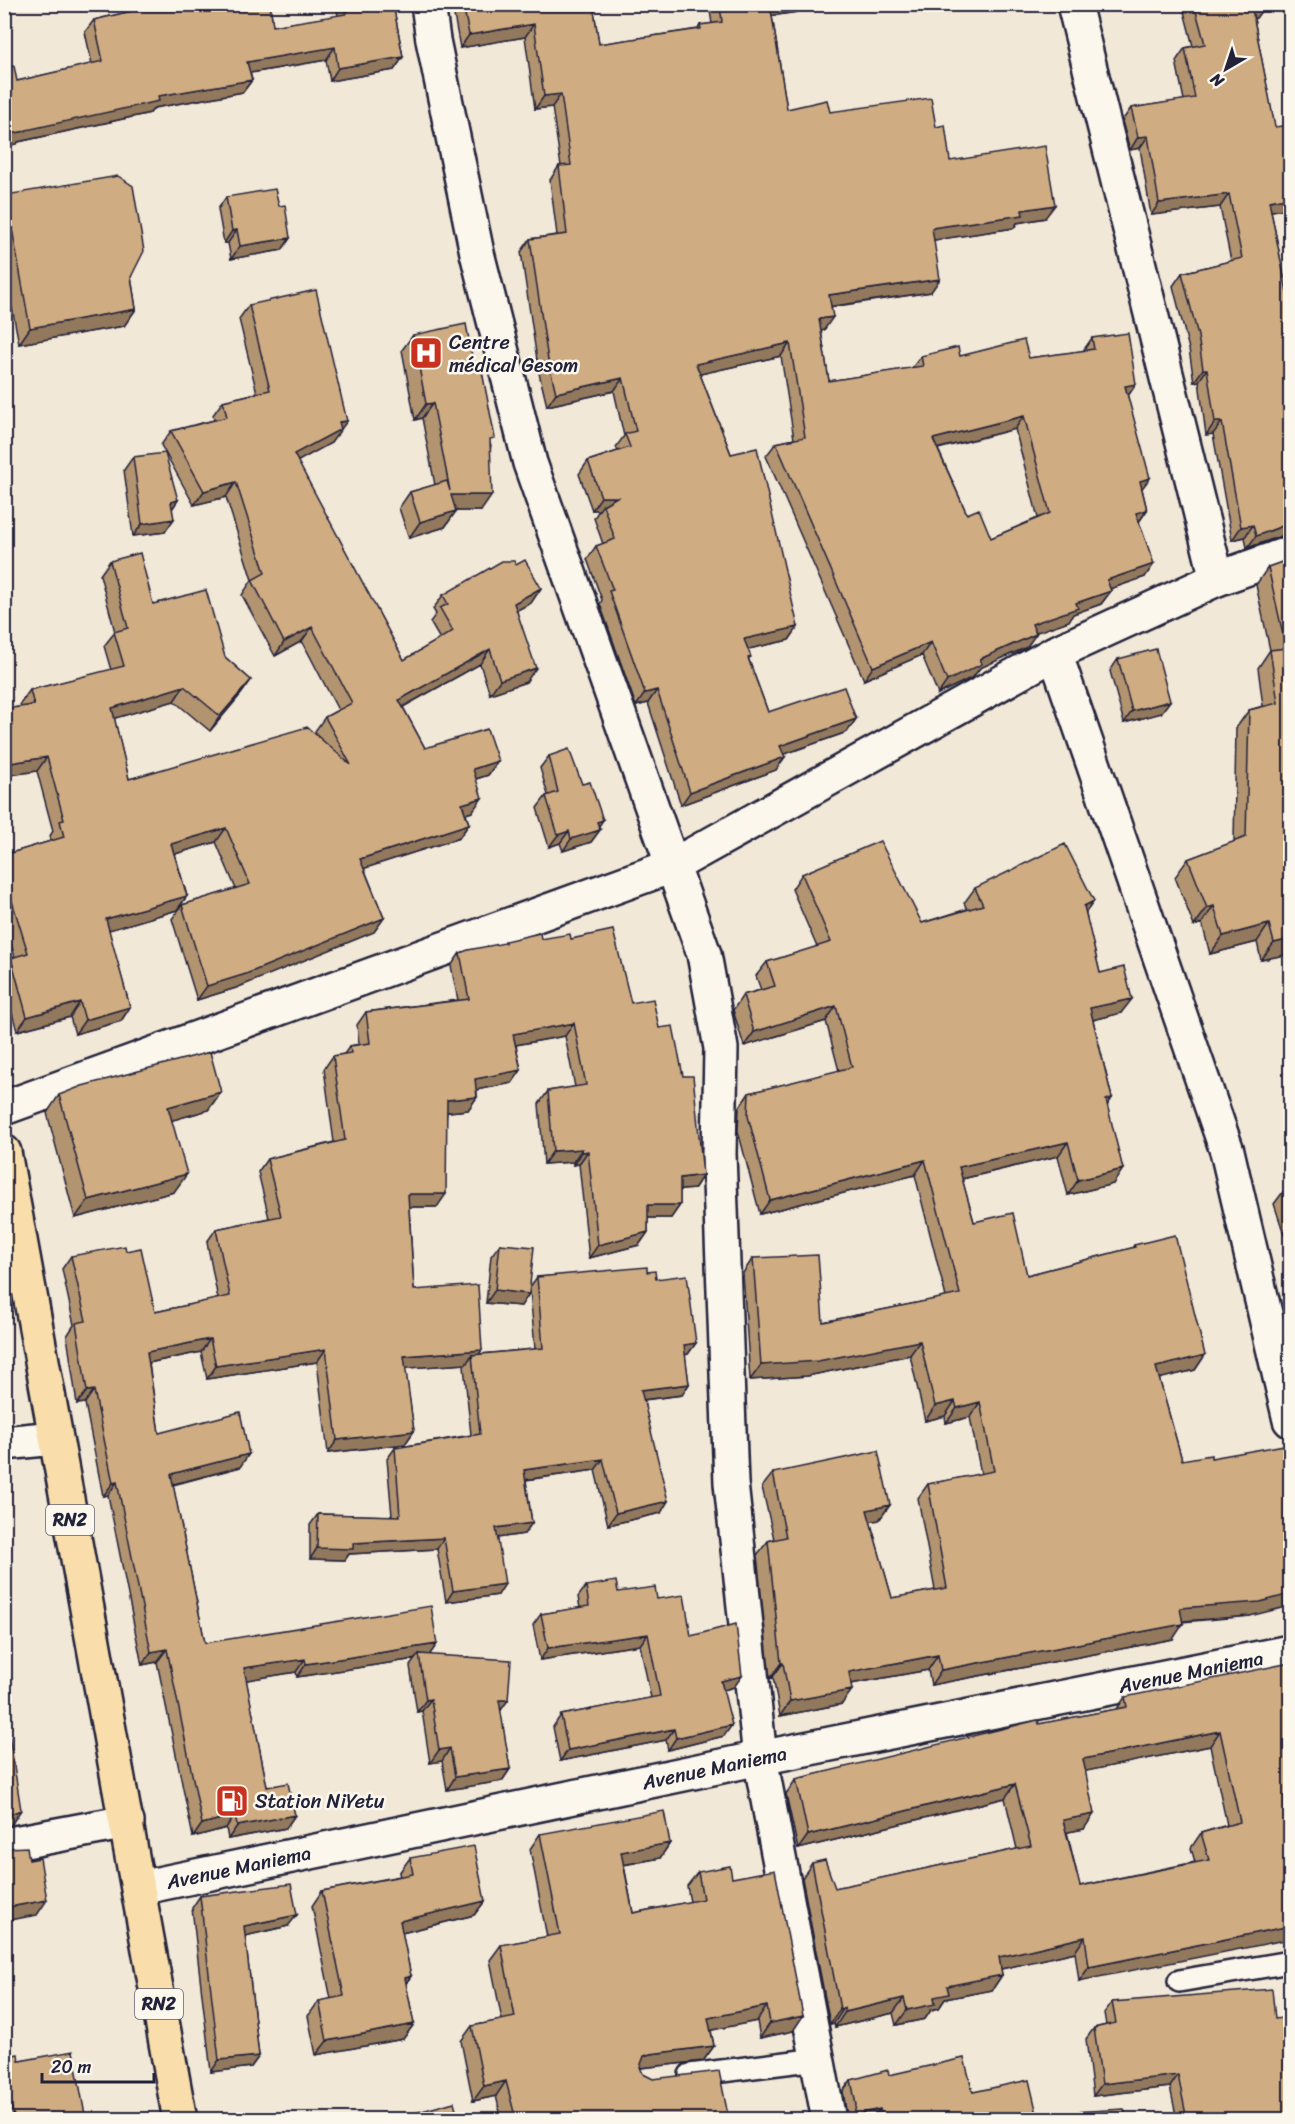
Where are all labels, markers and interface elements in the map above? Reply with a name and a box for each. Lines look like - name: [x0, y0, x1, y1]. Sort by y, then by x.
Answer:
- north arrow: [1196, 39, 1256, 99]
- text: N: [1203, 65, 1231, 96]
- place label: Centre médical Gesom: [449, 325, 578, 383]
- hospital icon: Centre médical Gesom: [408, 335, 444, 371]
- road number: RN2: [46, 1505, 94, 1535]
- street label: Avenue Maniema: [1115, 1641, 1267, 1704]
- street label: Avenue Maniema: [638, 1736, 790, 1800]
- fuel station icon: Station NiYetu: [214, 1783, 250, 1819]
- place label: Station NiYetu: [255, 1784, 385, 1819]
- street label: Avenue Maniema: [162, 1835, 314, 1900]
- road number: RN2: [135, 1989, 183, 2019]
- scale bar: [42, 2046, 154, 2084]
- text: 20 m: [51, 2051, 91, 2083]

